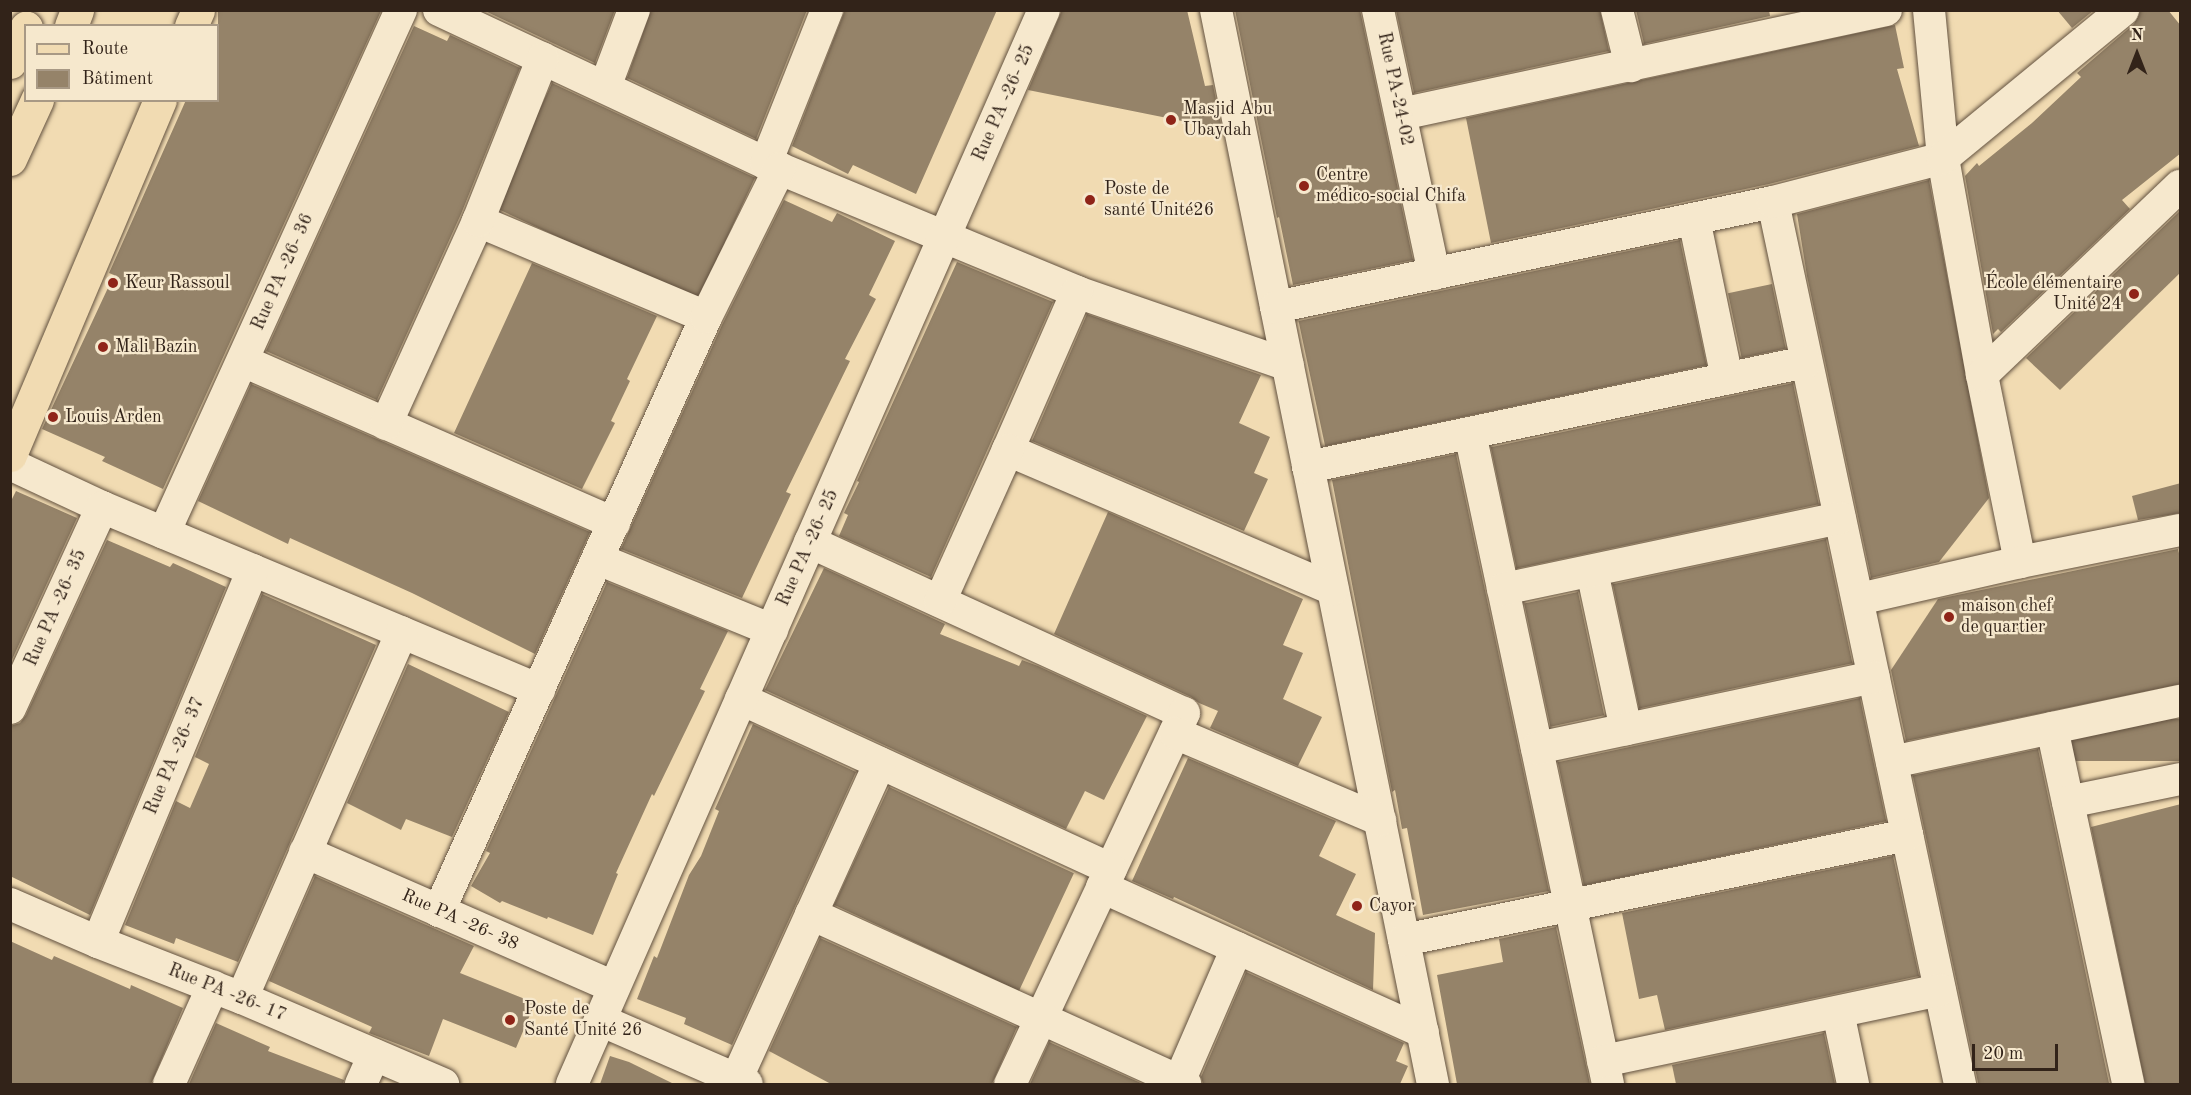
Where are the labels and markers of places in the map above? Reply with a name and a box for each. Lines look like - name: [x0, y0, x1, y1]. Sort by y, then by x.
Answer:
- place label: Masjid Abu Ubaydah: [1183, 99, 1272, 142]
- marker: Masjid Abu Ubaydah: [1164, 113, 1178, 127]
- place label: Centre médico-social Chifa: [1316, 165, 1466, 207]
- place label: Poste de santé Unité26: [1104, 179, 1214, 222]
- marker: Centre médico-social Chifa: [1297, 179, 1311, 193]
- marker: Poste de santé Unité26: [1081, 191, 1099, 209]
- place label: Keur Rassoul: [125, 272, 230, 294]
- place label: École élémentaire Unité 24: [1985, 273, 2122, 316]
- marker: Keur Rassoul: [106, 276, 120, 290]
- marker: École élémentaire Unité 24: [2127, 287, 2141, 301]
- place label: Mali Bazin: [115, 336, 198, 358]
- marker: Mali Bazin: [96, 340, 110, 354]
- place label: Louis Arden: [65, 406, 162, 428]
- marker: Louis Arden: [46, 410, 60, 424]
- place label: maison chef de quartier: [1961, 596, 2052, 638]
- marker: maison chef de quartier: [1942, 610, 1956, 624]
- place label: Cayor: [1369, 895, 1415, 917]
- marker: Cayor: [1350, 899, 1364, 913]
- place label: Poste de Santé Unité 26: [524, 999, 643, 1042]
- marker: Poste de Santé Unité 26: [501, 1011, 519, 1029]

